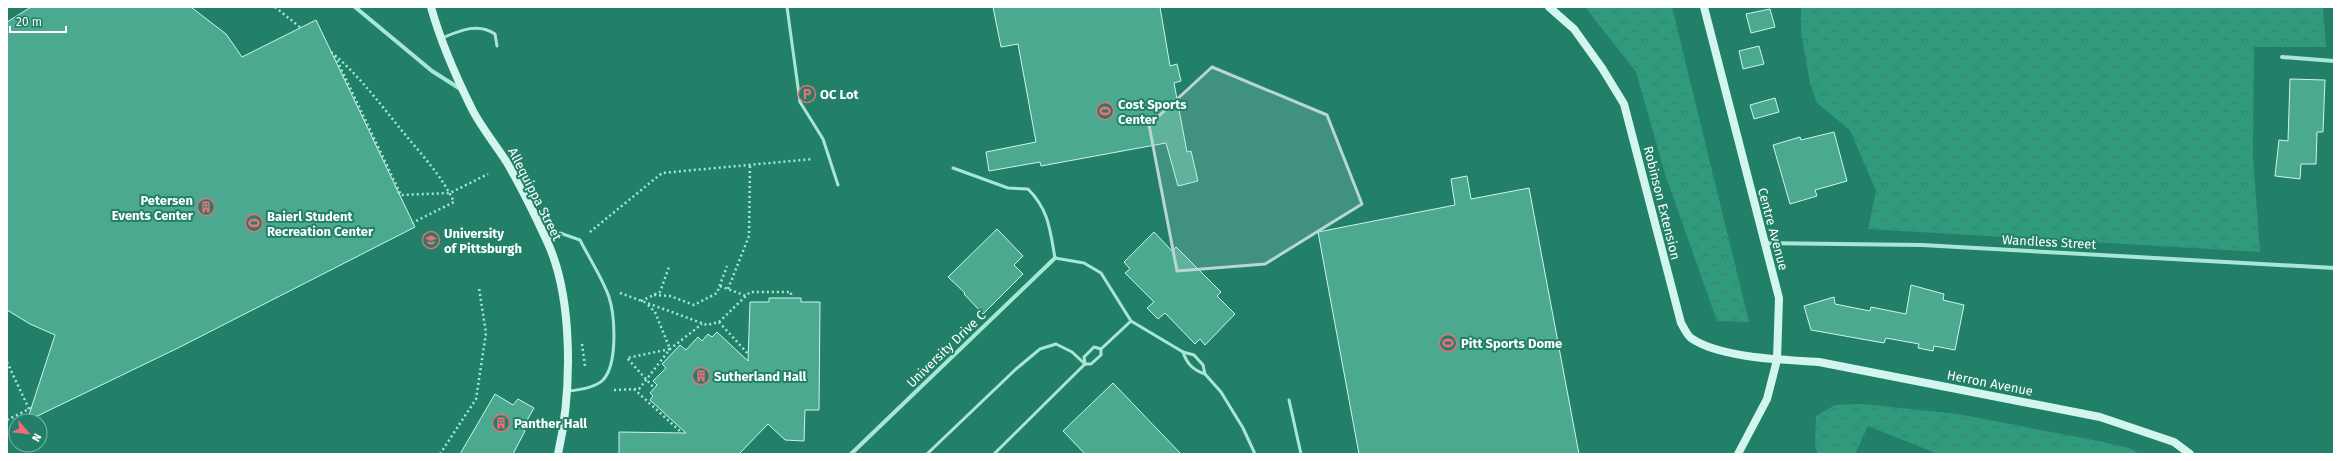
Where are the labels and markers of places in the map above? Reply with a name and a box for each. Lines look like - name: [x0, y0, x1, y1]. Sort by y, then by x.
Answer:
- parking icon: OC Lot: [797, 84, 817, 104]
- place label: OC Lot: [820, 87, 859, 102]
- place label: Cost Sports Center: [1118, 97, 1187, 127]
- sports icon: Cost Sports Center: [1095, 101, 1115, 121]
- place label: Petersen Events Center: [112, 193, 194, 223]
- building icon: Petersen Events Center: [196, 197, 216, 217]
- place label: Baierl Student Recreation Center: [267, 209, 374, 239]
- sports icon: Baierl Student Recreation Center: [244, 213, 264, 233]
- place label: University of Pittsburgh: [444, 226, 522, 256]
- school or university icon: University of Pittsburgh: [421, 230, 441, 250]
- sports icon: Pitt Sports Dome: [1438, 333, 1458, 353]
- place label: Pitt Sports Dome: [1461, 336, 1562, 351]
- building icon: Sutherland Hall: [691, 366, 711, 386]
- place label: Sutherland Hall: [714, 369, 807, 384]
- building icon: Panther Hall: [491, 413, 511, 433]
- place label: Panther Hall: [514, 416, 587, 431]

